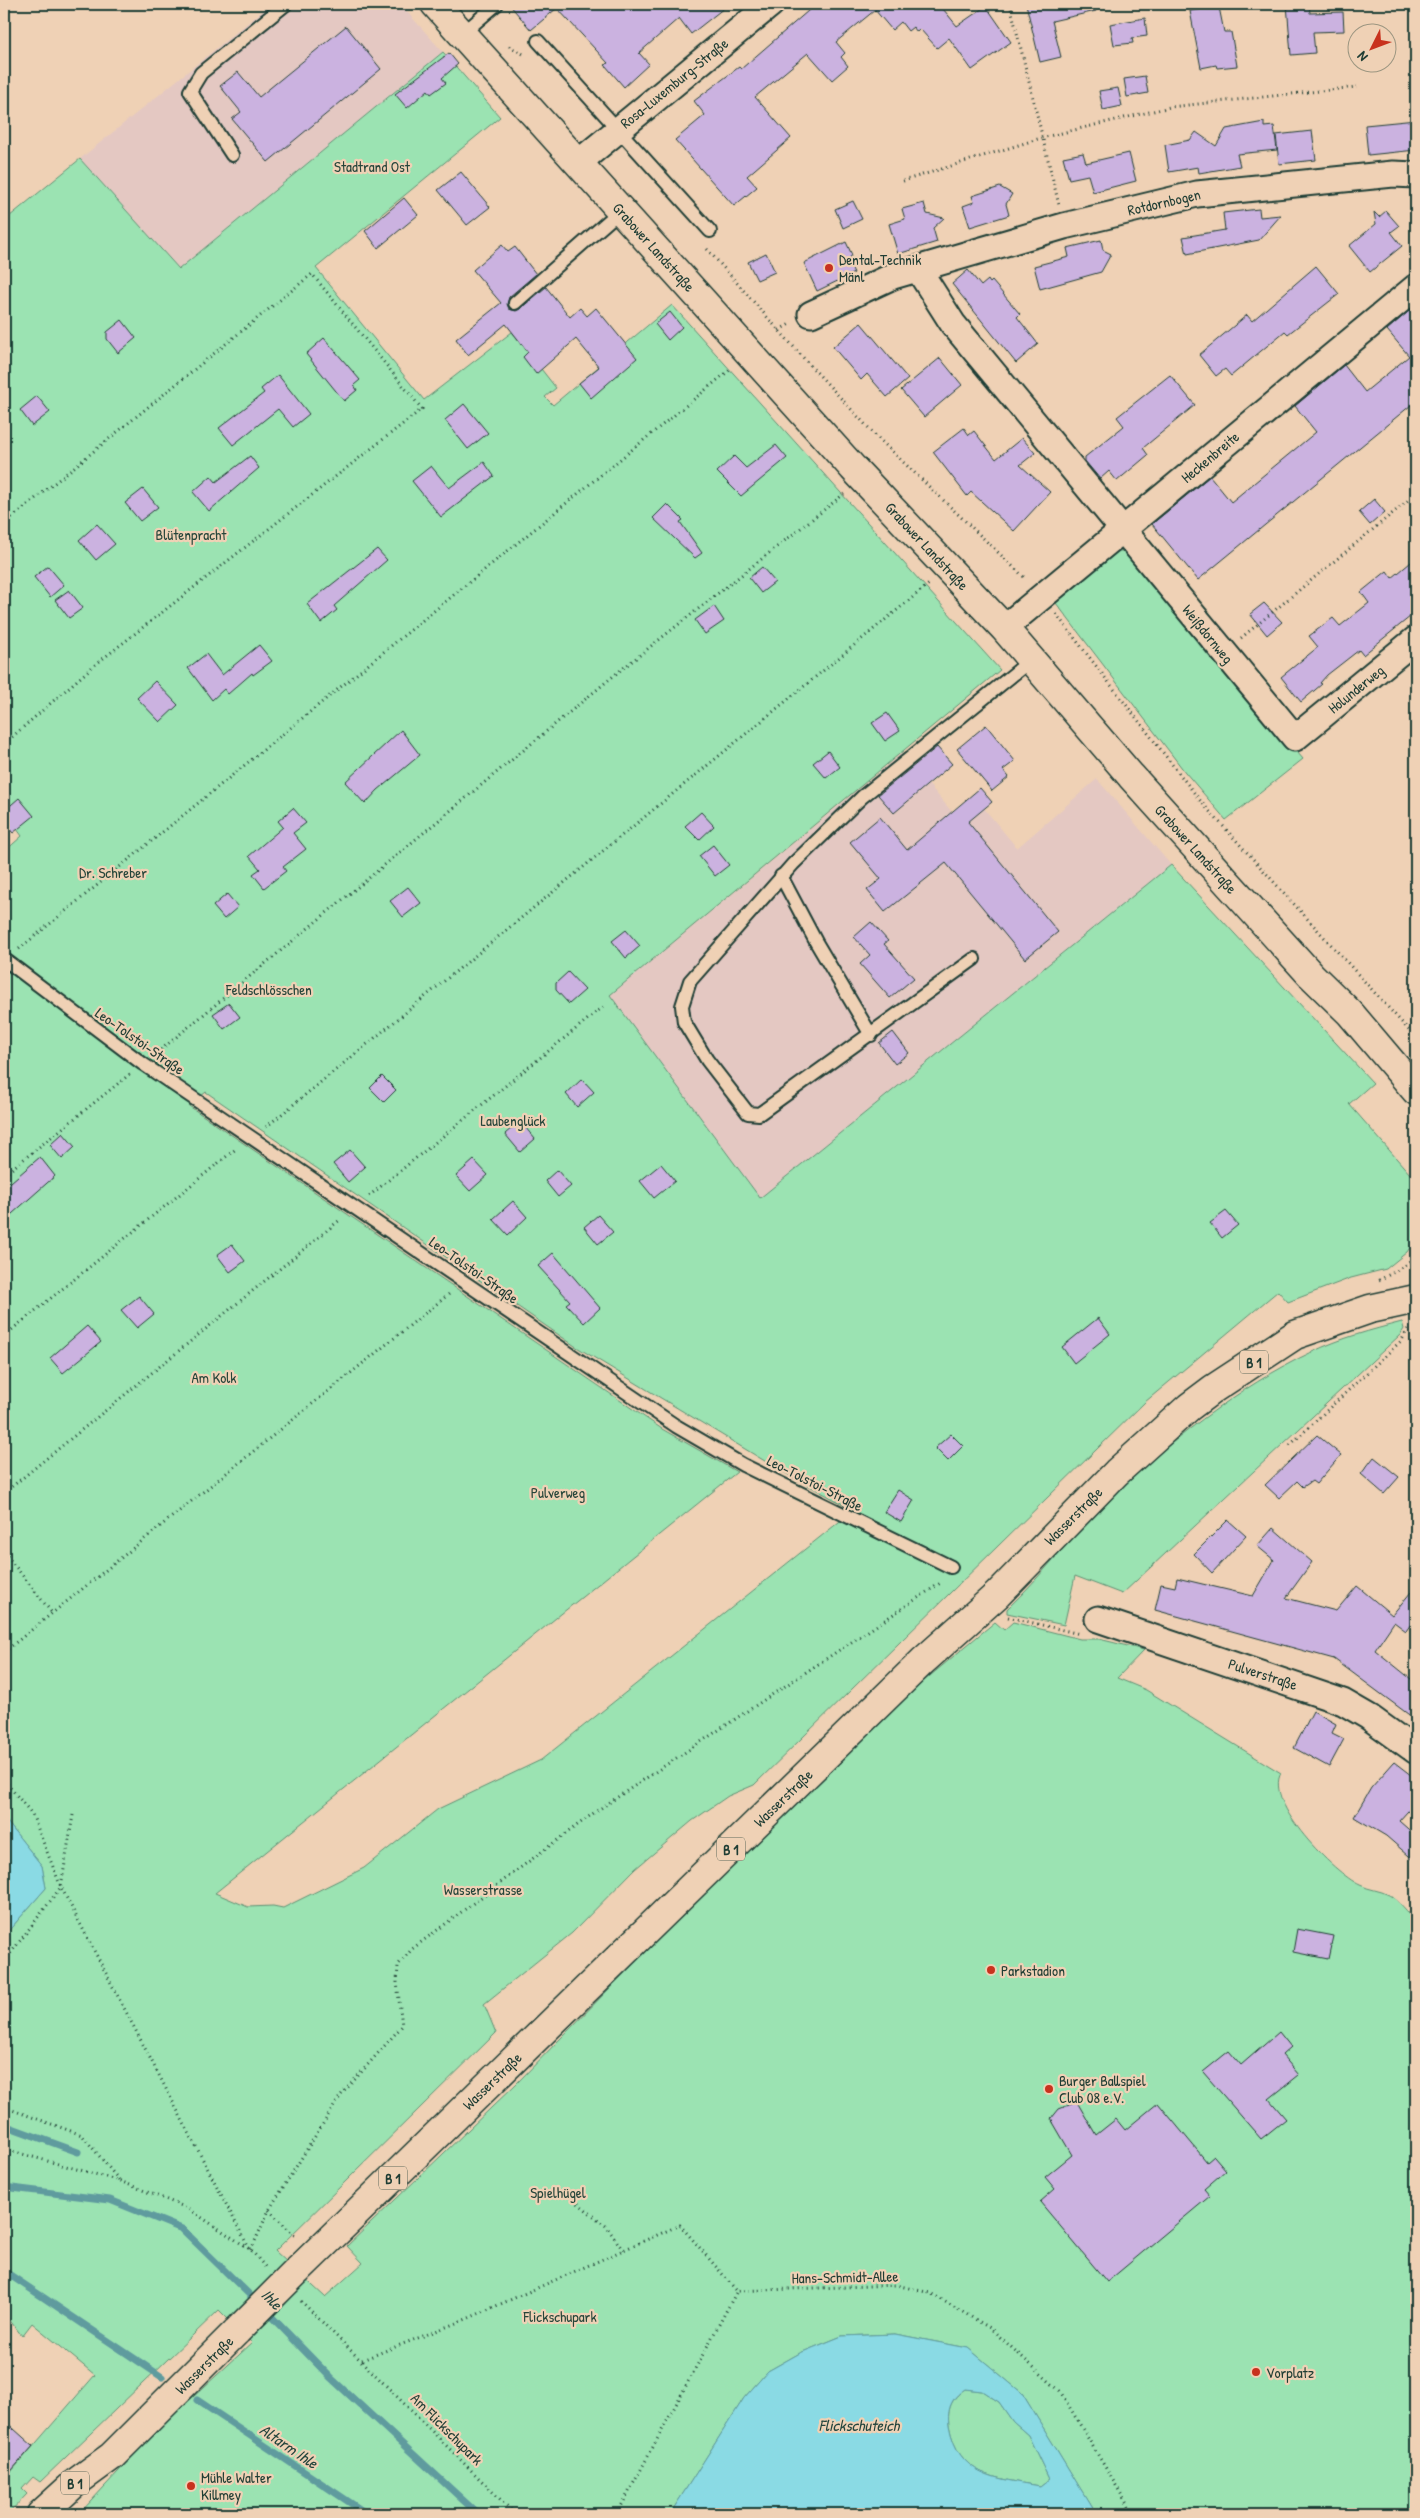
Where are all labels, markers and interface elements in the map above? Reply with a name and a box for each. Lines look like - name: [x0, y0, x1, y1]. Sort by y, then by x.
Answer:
- north arrow: [1348, 22, 1398, 72]
- street label: Rosa-Luxemburg-Straße: [616, 33, 732, 133]
- text: N: [1352, 48, 1372, 66]
- park label: Stadtrand Ost: [334, 156, 411, 177]
- street label: Rotdornbogen: [1126, 183, 1203, 221]
- street label: Grabower Landstraße: [608, 198, 700, 296]
- place label: Dental-Technik Mänl: [839, 249, 921, 287]
- marker: Dental-Technik Mänl: [823, 262, 835, 274]
- street label: Heckenbreite: [1176, 426, 1244, 488]
- street label: Grabower Landstraße: [881, 497, 974, 595]
- park label: Blütenpracht: [156, 524, 227, 545]
- street label: Weißdornweg: [1178, 600, 1239, 668]
- street label: Holunderweg: [1323, 660, 1389, 718]
- street label: Grabower Landstraße: [1150, 800, 1242, 898]
- park label: Dr. Schreber: [79, 862, 147, 883]
- park label: Feldschlösschen: [225, 979, 312, 1000]
- street label: Leo-Tolstoi-Straße: [91, 1002, 189, 1080]
- park label: Laubenglück: [480, 1110, 546, 1131]
- street label: Leo-Tolstoi-Straße: [425, 1231, 523, 1309]
- road number: B 1: [1240, 1350, 1268, 1374]
- park label: Am Kolk: [191, 1367, 237, 1388]
- street label: Leo-Tolstoi-Straße: [764, 1450, 866, 1516]
- park label: Pulverweg: [531, 1482, 586, 1503]
- street label: Wasserstraße: [1039, 1482, 1107, 1550]
- street label: Pulverstraße: [1226, 1653, 1300, 1695]
- street label: Wasserstraße: [749, 1764, 817, 1832]
- road number: B 1: [717, 1838, 745, 1860]
- park label: Wasserstrasse: [444, 1879, 522, 1900]
- place label: Parkstadion: [1001, 1960, 1065, 1981]
- marker: Parkstadion: [985, 1964, 997, 1976]
- street label: Wasserstraße: [458, 2047, 526, 2115]
- place label: Burger Ballspiel Club 08 e.V.: [1059, 2070, 1146, 2108]
- marker: Burger Ballspiel Club 08 e.V.: [1043, 2083, 1055, 2095]
- road number: B 1: [379, 2166, 407, 2190]
- park label: Spielhügel: [530, 2182, 586, 2203]
- street label: Hans-Schmidt-Allee: [791, 2266, 899, 2288]
- water label: Ihle: [257, 2284, 288, 2315]
- park label: Flickschupark: [522, 2306, 597, 2327]
- street label: Wasserstraße: [170, 2331, 238, 2399]
- place label: Vorplatz: [1266, 2362, 1315, 2383]
- marker: Vorplatz: [1250, 2366, 1262, 2378]
- street label: Am Flickschupark: [406, 2388, 488, 2470]
- water label: Flickschuteich: [819, 2414, 901, 2436]
- water label: Altarm Ihle: [256, 2419, 323, 2474]
- place label: Mühle Walter Killmey: [201, 2467, 272, 2505]
- road number: B 1: [61, 2472, 89, 2494]
- marker: Mühle Walter Killmey: [185, 2480, 197, 2492]

